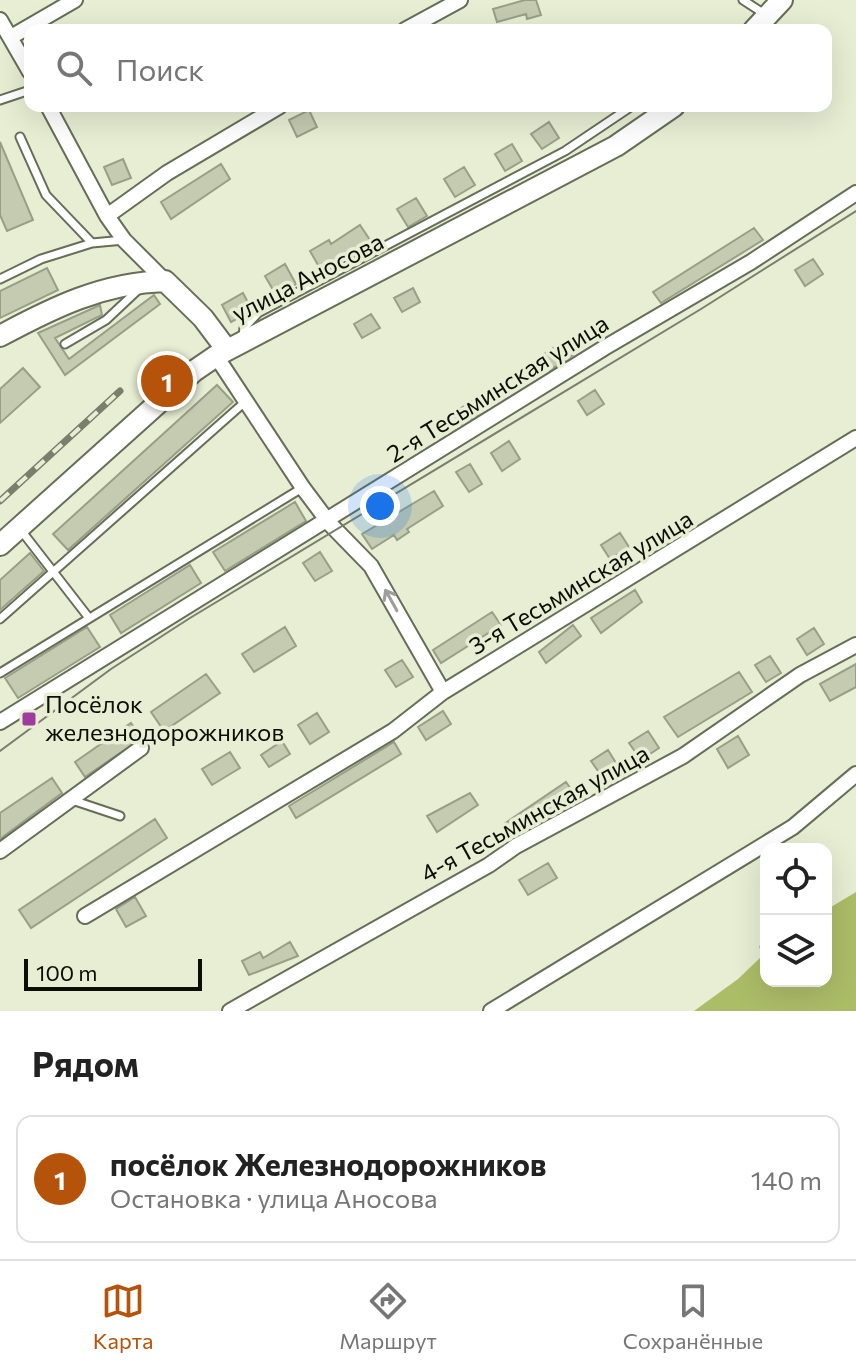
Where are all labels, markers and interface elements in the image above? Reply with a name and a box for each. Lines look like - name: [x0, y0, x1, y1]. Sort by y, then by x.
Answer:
- search box: [24, 24, 832, 112]
- icon: search: [52, 46, 96, 90]
- text: Поиск: [116, 50, 204, 87]
- street label: улица Аносова: [227, 226, 388, 327]
- street label: 2-я Тесьминская улица: [381, 308, 613, 468]
- pin: 1: [141, 351, 193, 411]
- your location: [360, 486, 400, 526]
- street label: 3-я Тесьминская улица: [463, 503, 697, 660]
- one-way arrow: [383, 589, 399, 612]
- place label: Посёлок железнодорожников: [45, 689, 284, 746]
- marker: Посёлок железнодорожников: [20, 710, 38, 728]
- street label: 4-я Тесьминская улица: [415, 738, 654, 888]
- map controls: [760, 843, 832, 987]
- button: locate: [760, 843, 832, 915]
- button: layers: [760, 915, 832, 987]
- scale bar: [24, 955, 202, 991]
- text: 100 m: [36, 959, 98, 986]
- text: Рядом: [32, 1042, 139, 1084]
- text: посёлок Железнодорожников: [110, 1145, 546, 1182]
- text: 1: [54, 1164, 66, 1195]
- text: 140 m: [751, 1164, 822, 1195]
- text: Остановка · улица Аносова: [110, 1182, 437, 1213]
- tab: Карта: [93, 1279, 154, 1354]
- tab: Маршрут: [339, 1279, 437, 1354]
- tab: Сохранённые: [623, 1279, 763, 1354]

